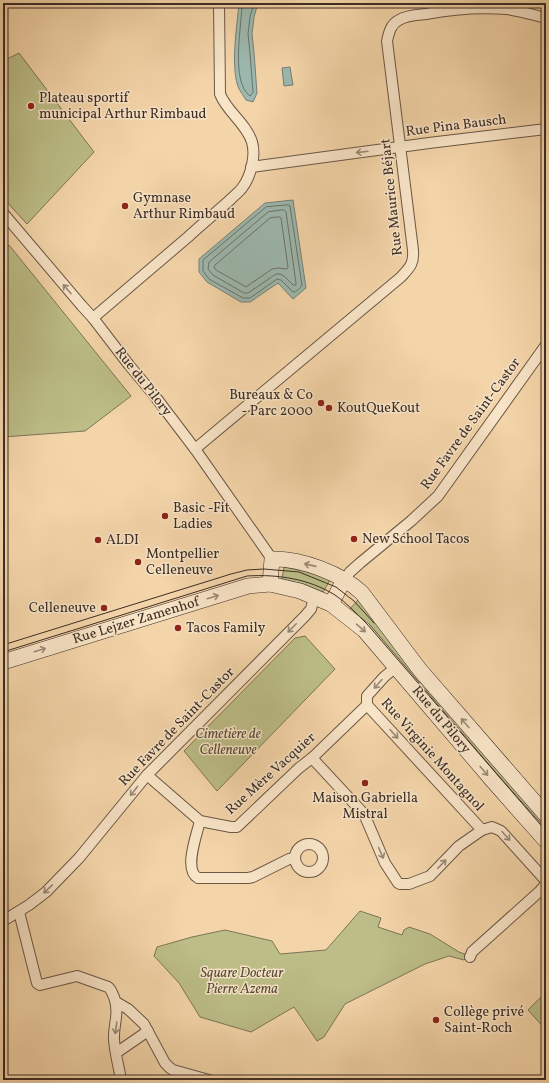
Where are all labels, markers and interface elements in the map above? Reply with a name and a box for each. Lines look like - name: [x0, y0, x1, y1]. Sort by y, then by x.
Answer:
- place label: Plateau sportif municipal Arthur Rimbaud: [39, 89, 207, 124]
- marker: Plateau sportif municipal Arthur Rimbaud: [26, 101, 36, 111]
- street label: Rue Pina Bausch: [405, 110, 507, 142]
- street label: Rue Maurice Béjart: [376, 137, 408, 256]
- one-way arrow: [356, 149, 369, 156]
- place label: Gymnase Arthur Rimbaud: [133, 189, 235, 224]
- marker: Gymnase Arthur Rimbaud: [120, 201, 130, 211]
- one-way arrow: [63, 283, 72, 294]
- street label: Rue du Pilory: [110, 343, 176, 421]
- street label: Rue Favre de Saint-Castor: [417, 354, 525, 494]
- place label: Bureaux & Co - Parc 2000: [229, 386, 313, 421]
- marker: Bureaux & Co - Parc 2000: [316, 398, 326, 408]
- place label: KoutQueKout: [337, 399, 420, 418]
- marker: KoutQueKout: [324, 403, 334, 413]
- place label: Basic -Fit Ladies: [173, 499, 230, 534]
- marker: Basic -Fit Ladies: [160, 511, 170, 521]
- place label: New School Tacos: [362, 530, 469, 549]
- place label: ALDI: [106, 531, 139, 550]
- marker: New School Tacos: [349, 534, 359, 544]
- marker: ALDI: [93, 535, 103, 545]
- place label: Montpellier Celleneuve: [146, 545, 219, 580]
- marker: Montpellier Celleneuve: [133, 557, 143, 567]
- one-way arrow: [304, 560, 317, 568]
- street label: Rue Lejzer Zamenhof: [70, 592, 203, 649]
- one-way arrow: [207, 593, 220, 600]
- place label: Celleneuve: [29, 599, 96, 618]
- marker: Celleneuve: [99, 603, 109, 613]
- place label: Tacos Family: [186, 619, 266, 638]
- marker: Tacos Family: [173, 623, 183, 633]
- one-way arrow: [287, 623, 297, 633]
- one-way arrow: [356, 624, 366, 633]
- one-way arrow: [34, 646, 46, 654]
- street label: Rue Favre de Saint-Castor: [115, 663, 239, 791]
- one-way arrow: [373, 679, 383, 689]
- street label: Rue du Pilory: [407, 682, 475, 758]
- street label: Rue Virginie Montagnol: [376, 694, 488, 816]
- one-way arrow: [461, 717, 470, 728]
- park label: Cimetière de Celleneuve: [195, 725, 261, 760]
- street label: Rue Mère Vacquier: [222, 728, 320, 820]
- one-way arrow: [389, 729, 398, 739]
- one-way arrow: [480, 766, 489, 777]
- marker: Maison Gabriella Mistral: [360, 778, 370, 788]
- one-way arrow: [129, 786, 138, 797]
- place label: Maison Gabriella Mistral: [312, 789, 418, 824]
- one-way arrow: [501, 831, 510, 841]
- one-way arrow: [378, 847, 386, 859]
- one-way arrow: [437, 859, 447, 869]
- one-way arrow: [43, 884, 53, 894]
- park label: Square Docteur Pierre Azema: [201, 964, 284, 999]
- place label: Collège privé Saint-Roch: [444, 1003, 524, 1038]
- marker: Collège privé Saint-Roch: [431, 1015, 441, 1025]
- one-way arrow: [112, 1021, 119, 1034]

